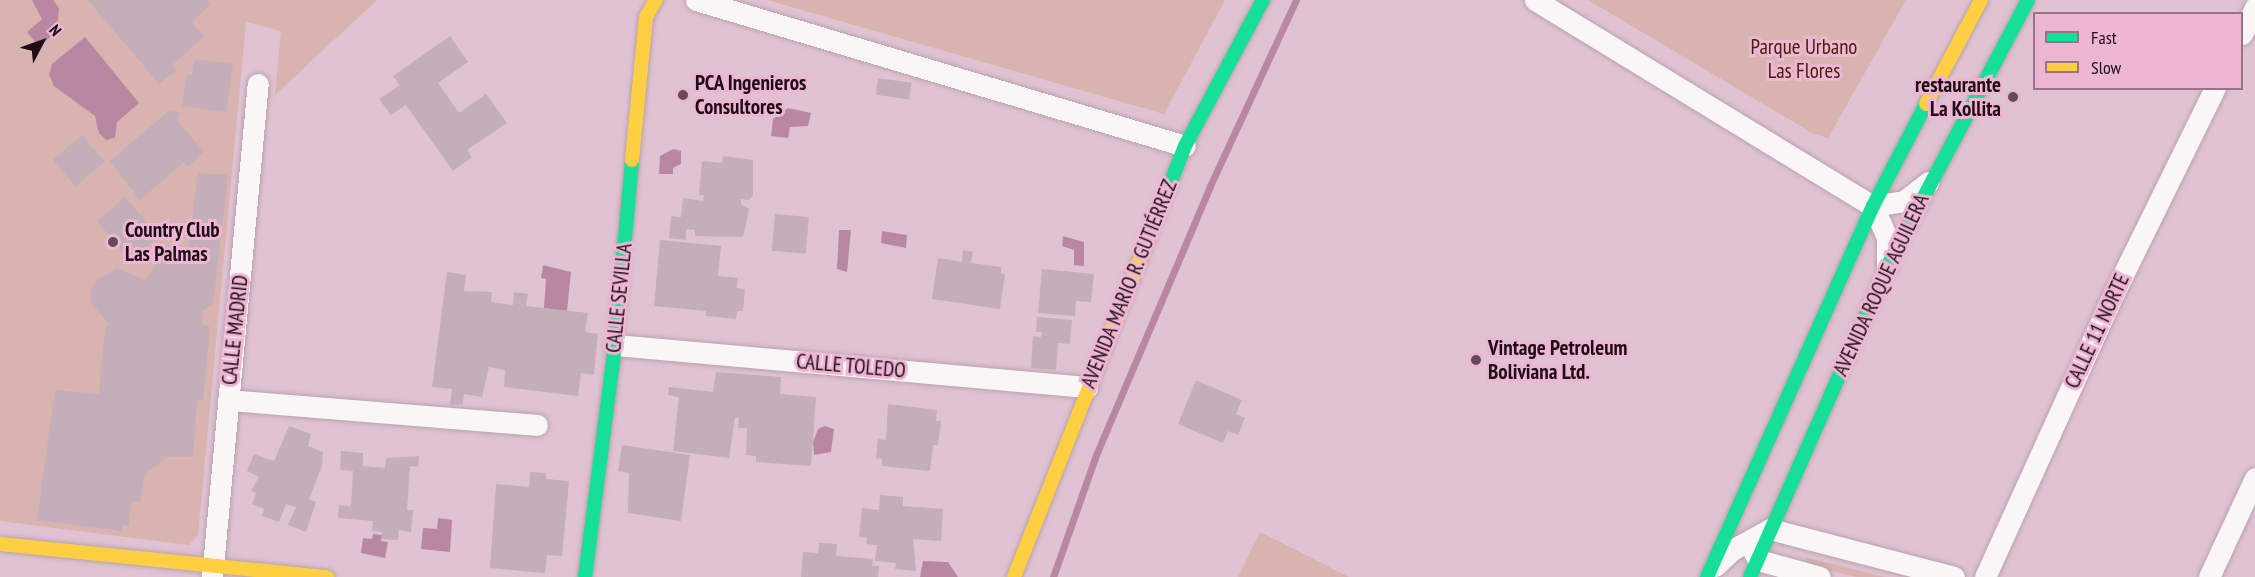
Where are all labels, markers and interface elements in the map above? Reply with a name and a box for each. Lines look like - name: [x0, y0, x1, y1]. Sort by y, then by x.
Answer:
- north arrow: [12, 12, 72, 72]
- legend: [2033, 12, 2243, 90]
- text: N: [45, 20, 66, 40]
- text: Fast: [2091, 26, 2117, 49]
- park label: Parque Urbano Las Flores: [1751, 34, 1857, 84]
- text: Slow: [2091, 56, 2121, 79]
- place label: PCA Ingenieros Consultores: [695, 70, 807, 120]
- place label: restaurante La Kollita: [1915, 72, 2001, 122]
- marker: PCA Ingenieros Consultores: [676, 88, 690, 102]
- marker: restaurante La Kollita: [2006, 90, 2020, 104]
- street label: AVENIDA MARIO R. GUTIÉRREZ: [1075, 175, 1183, 393]
- street label: AVENIDA ROQUE AGUILERA: [1828, 190, 1934, 380]
- place label: Country Club Las Palmas: [125, 217, 220, 267]
- marker: Country Club Las Palmas: [106, 235, 120, 249]
- street label: CALLE SEVILLA: [601, 242, 637, 354]
- street label: CALLE 11 NORTE: [2059, 270, 2135, 392]
- street label: CALLE MADRID: [217, 274, 253, 386]
- place label: Vintage Petroleum Boliviana Ltd.: [1488, 335, 1627, 385]
- street label: CALLE TOLEDO: [795, 349, 907, 383]
- marker: Vintage Petroleum Boliviana Ltd.: [1469, 353, 1483, 367]

